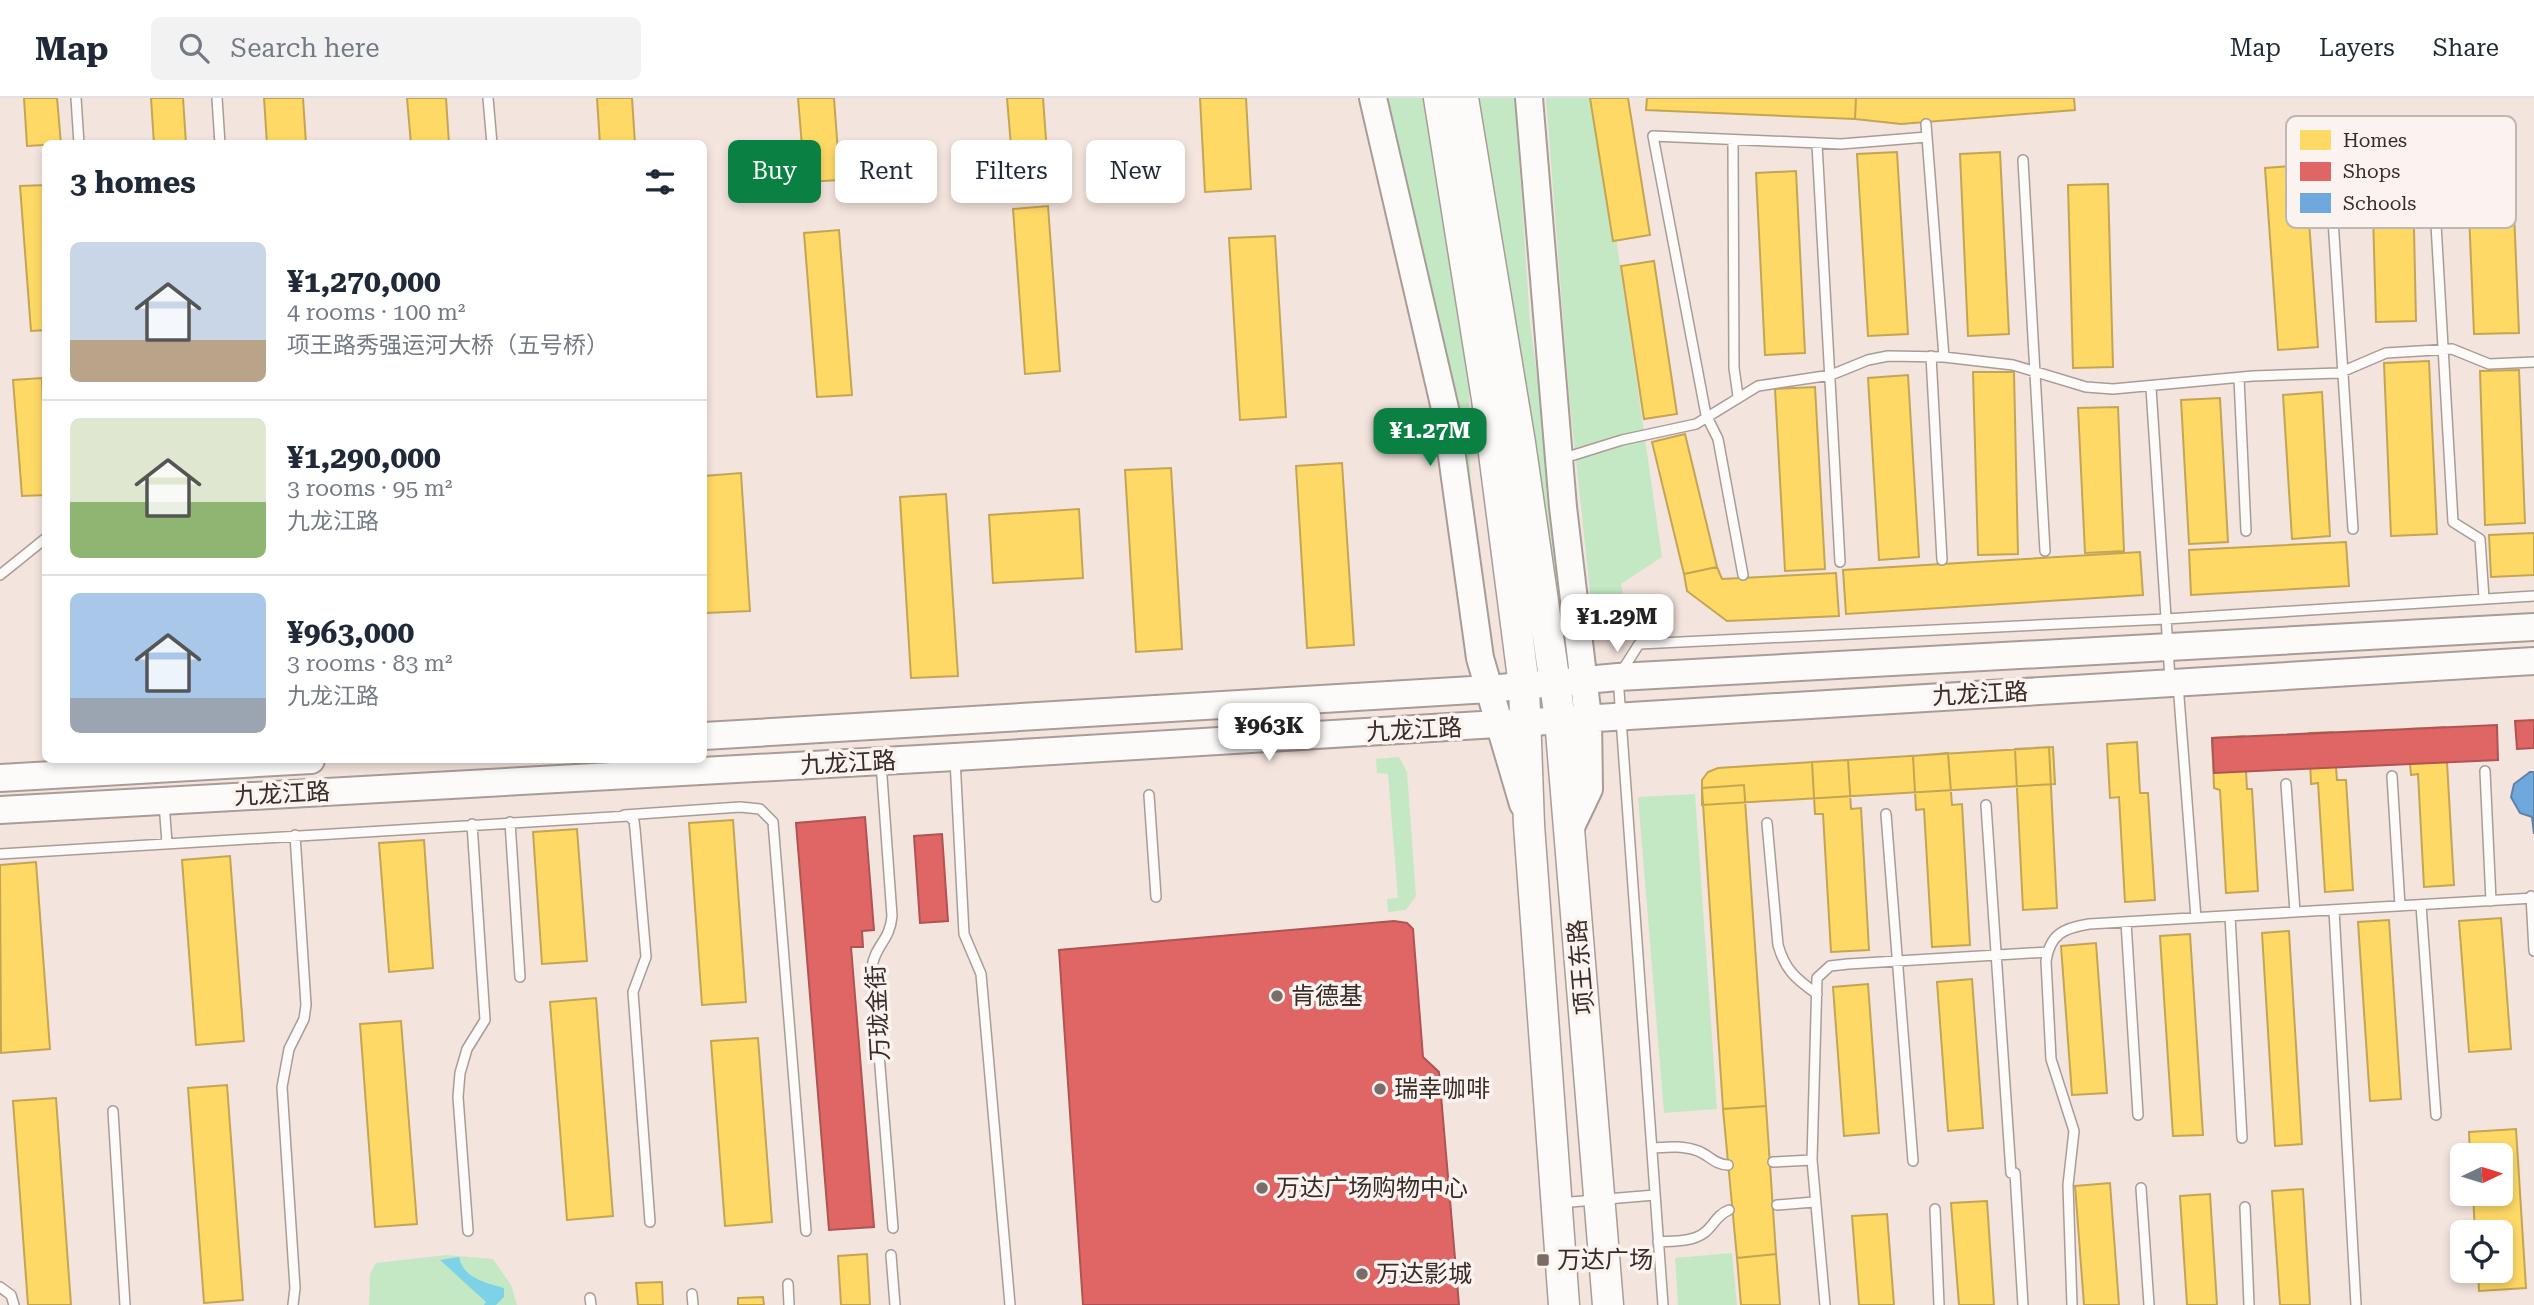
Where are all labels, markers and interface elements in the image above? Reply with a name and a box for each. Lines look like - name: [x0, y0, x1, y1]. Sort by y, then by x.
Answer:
- search box: [151, 17, 641, 80]
- text: Map: [35, 29, 109, 68]
- icon: search: [175, 29, 213, 67]
- text: Search here: [231, 33, 380, 63]
- text: Map: [2230, 34, 2281, 62]
- text: Layers: [2319, 34, 2395, 62]
- text: Share: [2433, 34, 2499, 62]
- legend: [2286, 116, 2516, 228]
- text: Homes: [2343, 129, 2407, 152]
- chip: Buy: [728, 140, 821, 203]
- chip: Rent: [835, 140, 937, 203]
- chip: Filters: [951, 140, 1072, 203]
- chip: New: [1086, 140, 1185, 203]
- text: Shops: [2343, 160, 2400, 183]
- icon: filters: [641, 163, 679, 201]
- text: 3 homes: [70, 165, 196, 200]
- text: Schools: [2343, 192, 2416, 215]
- text: ¥1,270,000: [287, 264, 441, 299]
- icon: home: [126, 270, 210, 354]
- text: 4 rooms · 100 m²: [287, 299, 465, 326]
- text: 项王路秀强运河大桥（五号桥）: [287, 332, 609, 359]
- pin: ¥1.27M: [1373, 408, 1487, 468]
- text: ¥1.27M: [1390, 417, 1470, 444]
- text: ¥1,290,000: [287, 440, 441, 475]
- icon: home: [126, 446, 210, 530]
- text: 3 rooms · 95 m²: [287, 475, 453, 502]
- text: 九龙江路: [287, 508, 379, 535]
- pin: ¥1.29M: [1560, 594, 1674, 654]
- text: ¥1.29M: [1577, 603, 1657, 630]
- text: ¥963,000: [287, 615, 414, 650]
- icon: home: [126, 621, 210, 705]
- text: 3 rooms · 83 m²: [287, 650, 453, 677]
- street label: 九龙江路: [1931, 678, 2029, 710]
- text: 九龙江路: [287, 683, 379, 710]
- pin: ¥963K: [1220, 704, 1318, 763]
- text: ¥963K: [1234, 712, 1304, 739]
- street label: 九龙江路: [1365, 714, 1463, 746]
- street label: 九龙江路: [799, 747, 897, 779]
- street label: 九龙江路: [233, 778, 331, 810]
- street label: 项王东路: [1563, 918, 1599, 1016]
- street label: 万珑金街: [862, 964, 894, 1062]
- place label: 肯德基: [1291, 982, 1363, 1010]
- marker: 肯德基: [1269, 988, 1285, 1004]
- place label: 瑞幸咖啡: [1394, 1075, 1490, 1103]
- marker: 瑞幸咖啡: [1372, 1081, 1388, 1097]
- north arrow: [2450, 1143, 2513, 1206]
- map controls: [2450, 1143, 2513, 1283]
- place label: 万达广场购物中心: [1276, 1174, 1468, 1202]
- marker: 万达广场购物中心: [1254, 1180, 1270, 1196]
- button: locate: [2450, 1220, 2513, 1283]
- place label: 万达广场: [1557, 1246, 1653, 1274]
- marker: 万达广场: [1535, 1252, 1551, 1268]
- place label: 万达影城: [1376, 1260, 1472, 1288]
- marker: 万达影城: [1354, 1266, 1370, 1282]

